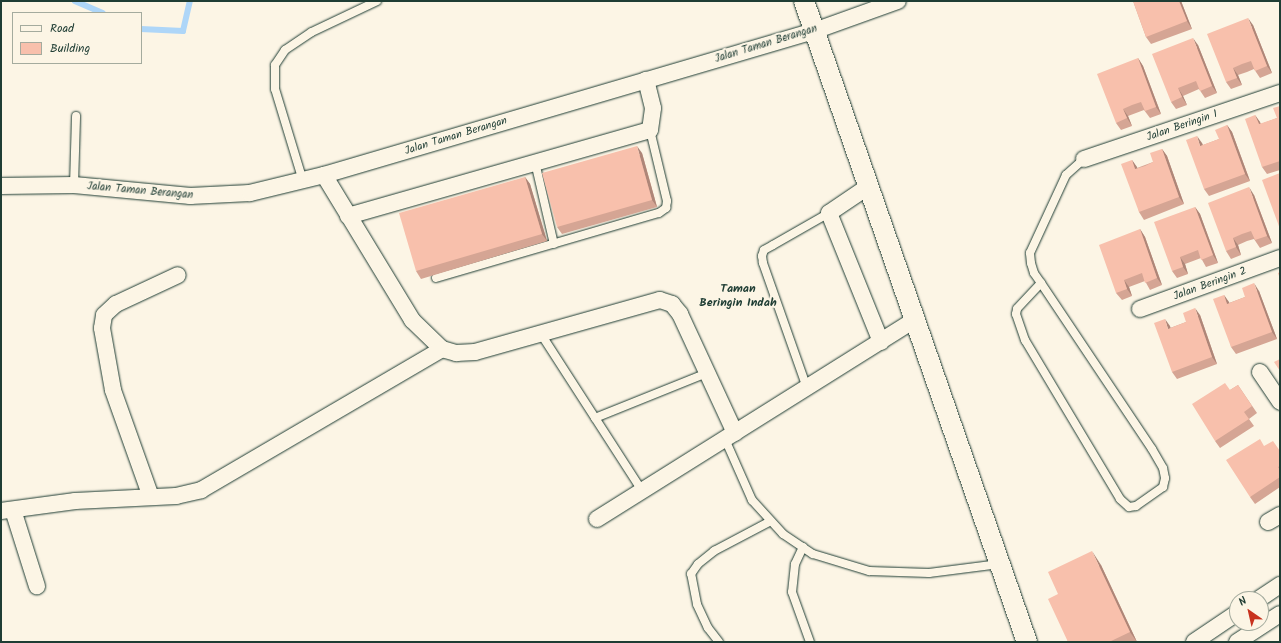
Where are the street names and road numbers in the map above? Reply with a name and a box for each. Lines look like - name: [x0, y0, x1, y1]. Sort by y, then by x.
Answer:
- street label: Jalan Taman Berangan: [713, 22, 819, 66]
- street label: Jalan Beringin 1: [1145, 108, 1219, 144]
- street label: Jalan Taman Berangan: [403, 114, 509, 158]
- street label: Jalan Taman Berangan: [86, 180, 194, 202]
- street label: Jalan Beringin 2: [1172, 265, 1248, 303]

